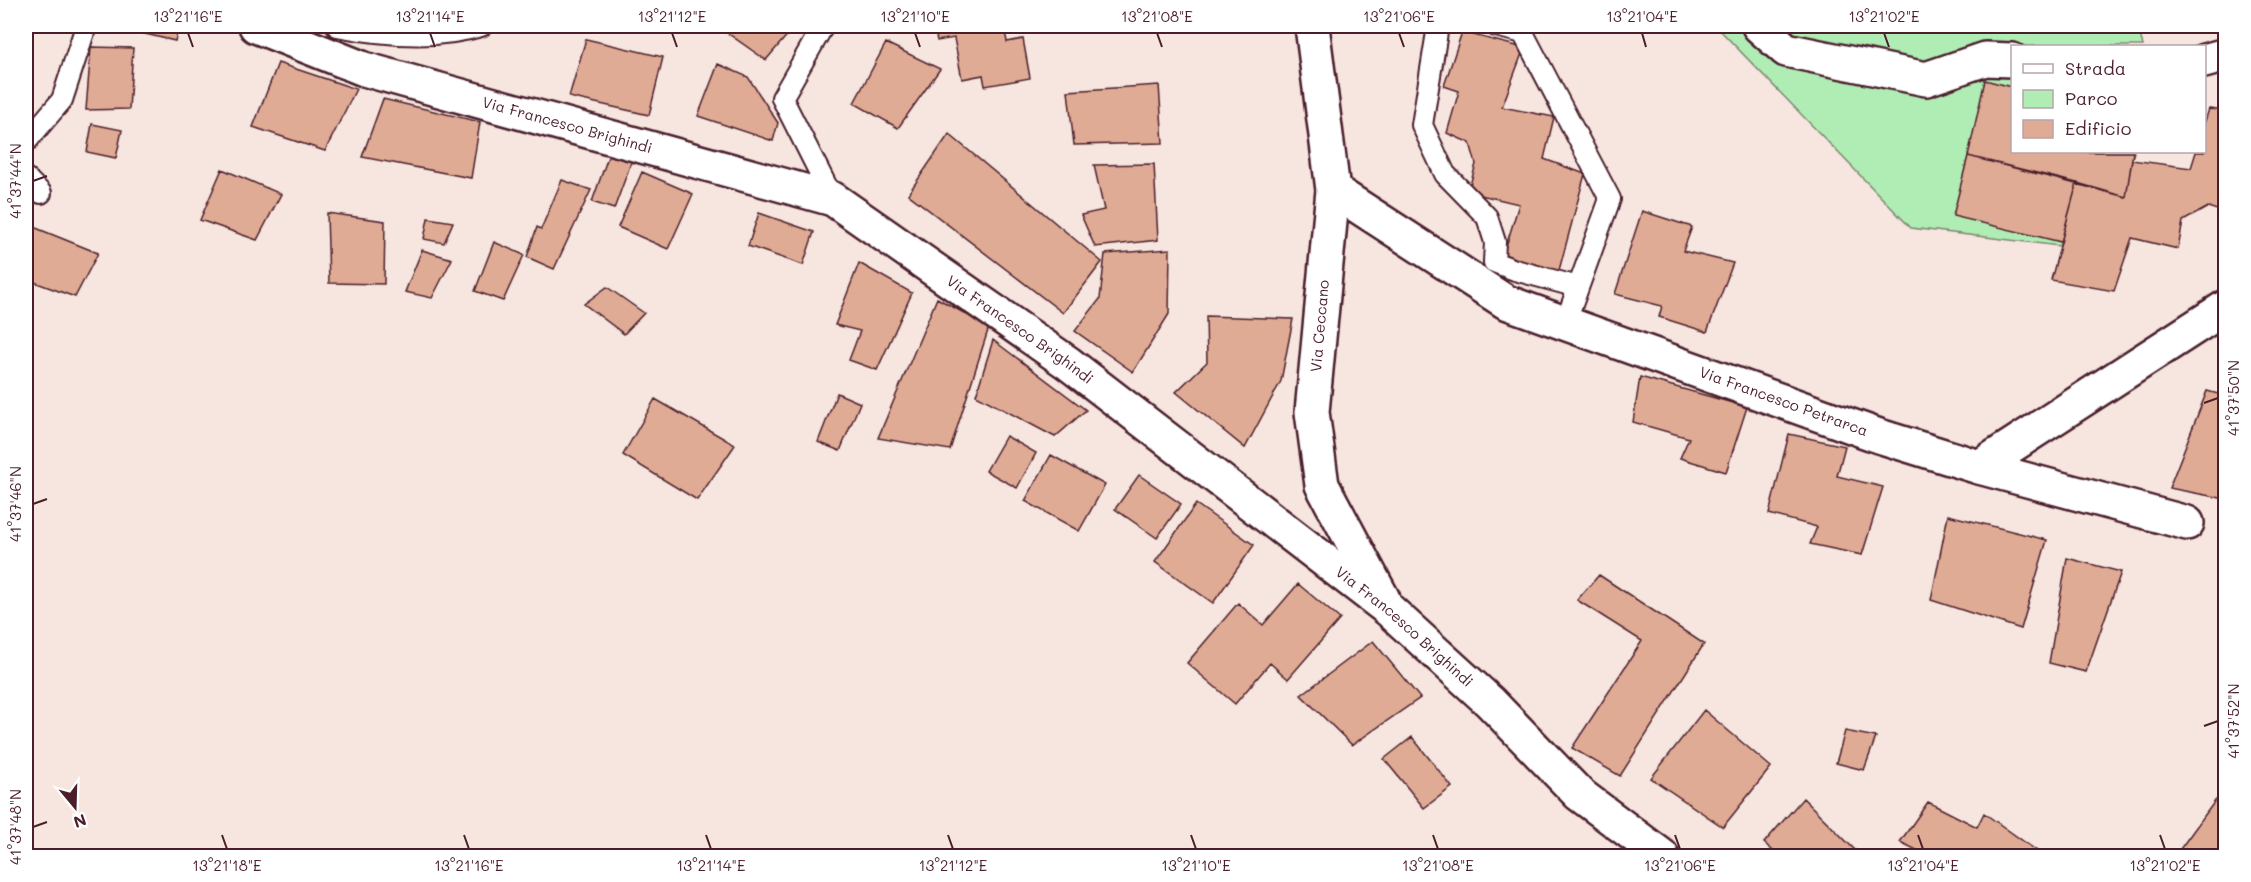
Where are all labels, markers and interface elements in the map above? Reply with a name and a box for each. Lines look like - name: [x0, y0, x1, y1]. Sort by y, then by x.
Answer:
- text: 13°21'16"E: [153, 6, 223, 26]
- text: 13°21'14"E: [395, 6, 465, 26]
- text: 13°21'12"E: [638, 6, 707, 26]
- text: 13°21'10"E: [880, 6, 950, 26]
- text: 13°21'08"E: [1121, 6, 1193, 26]
- text: 13°21'06"E: [1363, 6, 1435, 26]
- text: 13°21'04"E: [1606, 6, 1678, 26]
- text: 13°21'02"E: [1848, 6, 1920, 26]
- legend: [2011, 45, 2206, 153]
- text: Strada: [2065, 56, 2126, 80]
- text: Parco: [2065, 86, 2118, 110]
- street label: Via Francesco Brighindi: [480, 91, 655, 157]
- text: Edificio: [2065, 116, 2132, 140]
- text: 41°37'44"N: [5, 143, 25, 219]
- street label: Via Francesco Brighindi: [943, 270, 1098, 388]
- street label: Via Ceccano: [1305, 279, 1333, 373]
- text: 41°37'50"N: [2223, 360, 2243, 436]
- street label: Via Francesco Petrarca: [1697, 361, 1871, 440]
- text: 41°37'46"N: [5, 466, 25, 542]
- street label: Via Francesco Brighindi: [1332, 561, 1478, 691]
- text: 41°37'52"N: [2223, 683, 2243, 759]
- north arrow: [45, 777, 105, 837]
- text: 41°37'48"N: [5, 789, 25, 865]
- text: N: [71, 810, 89, 834]
- text: 13°21'18"E: [192, 855, 262, 875]
- text: 13°21'16"E: [434, 855, 504, 875]
- text: 13°21'14"E: [676, 855, 746, 875]
- text: 13°21'12"E: [919, 855, 988, 875]
- text: 13°21'10"E: [1161, 855, 1231, 875]
- text: 13°21'08"E: [1402, 855, 1474, 875]
- text: 13°21'06"E: [1644, 855, 1716, 875]
- text: 13°21'04"E: [1887, 855, 1959, 875]
- text: 13°21'02"E: [2129, 855, 2201, 875]

